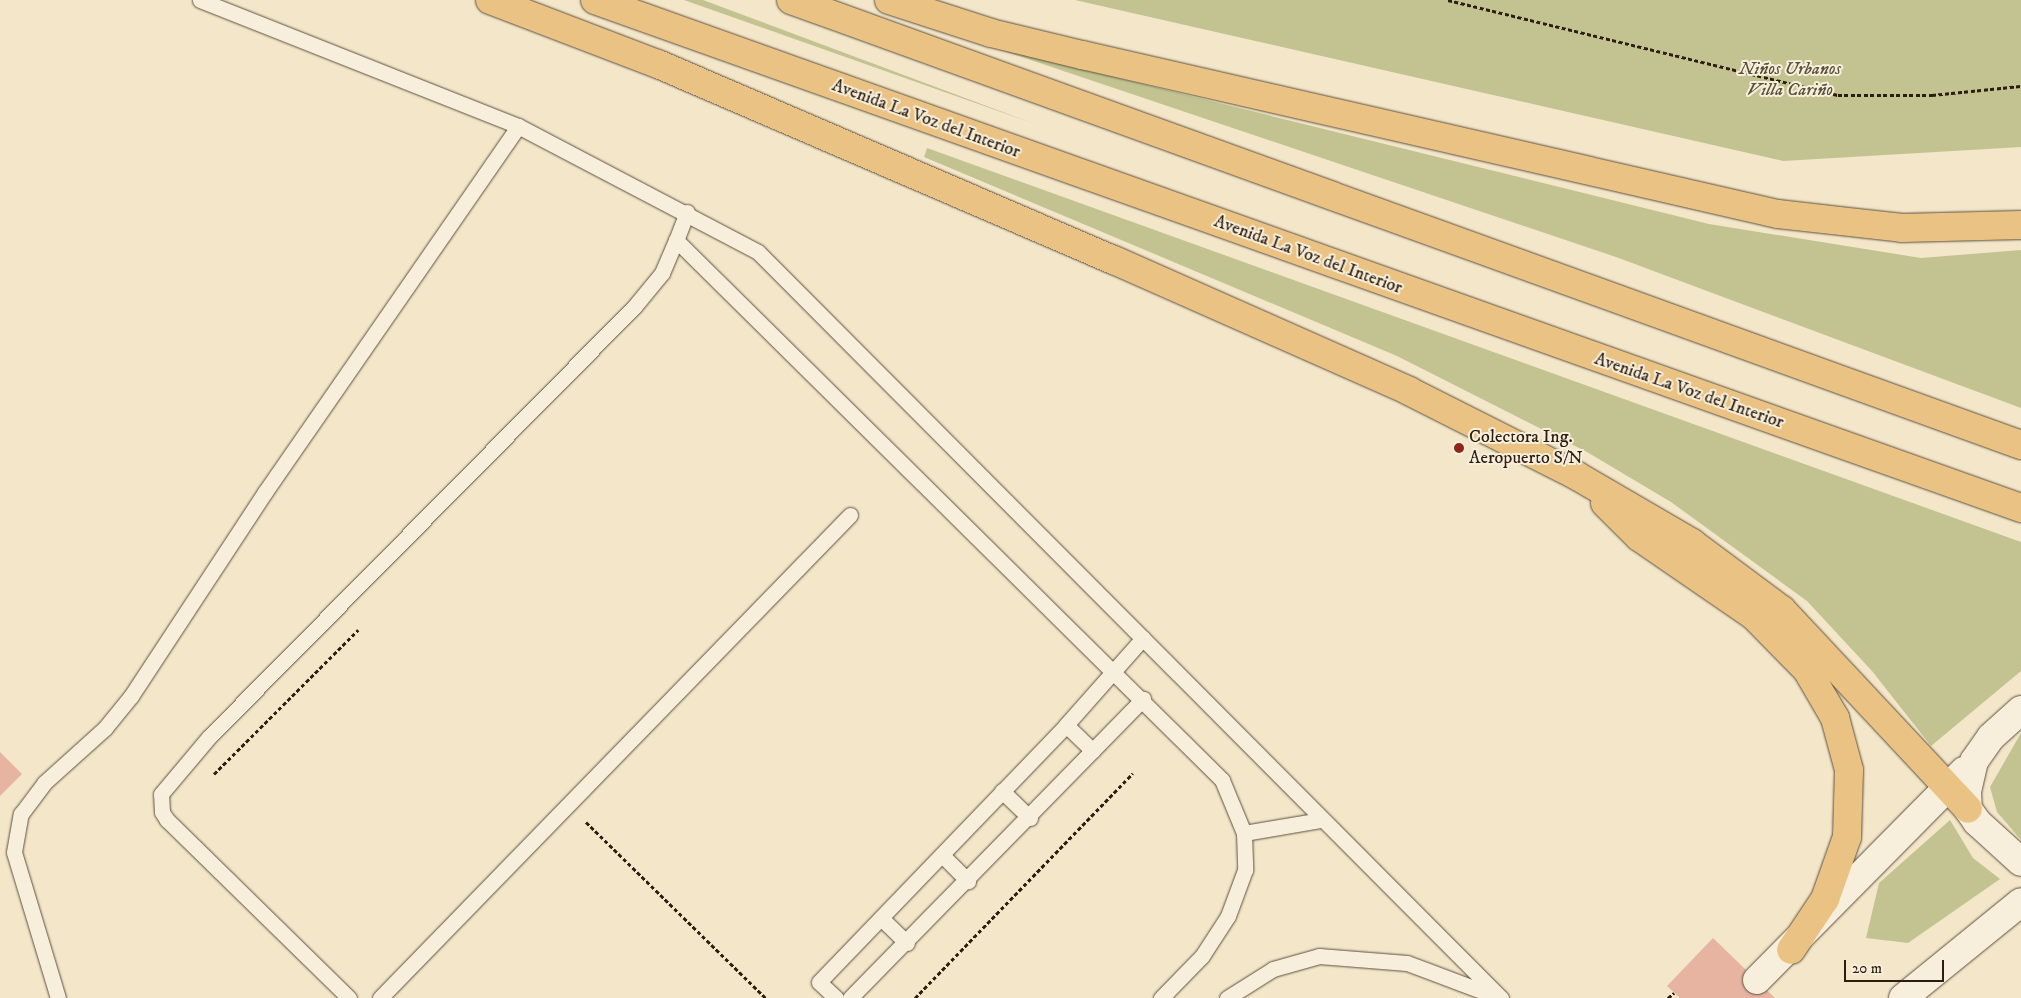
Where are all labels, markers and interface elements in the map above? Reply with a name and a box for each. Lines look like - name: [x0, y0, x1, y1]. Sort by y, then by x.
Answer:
- park label: Niños Urbanos Villa Cariño: [1739, 59, 1841, 102]
- street label: Avenida La Voz del Interior: [829, 75, 1023, 163]
- street label: Avenida La Voz del Interior: [1211, 211, 1405, 299]
- street label: Avenida La Voz del Interior: [1592, 348, 1786, 434]
- place label: Colectora Ing. Aeropuerto S/N: [1469, 427, 1583, 469]
- marker: Colectora Ing. Aeropuerto S/N: [1453, 442, 1465, 454]
- scale bar: [1846, 950, 1946, 982]
- text: 20 m: [1852, 959, 1882, 978]

